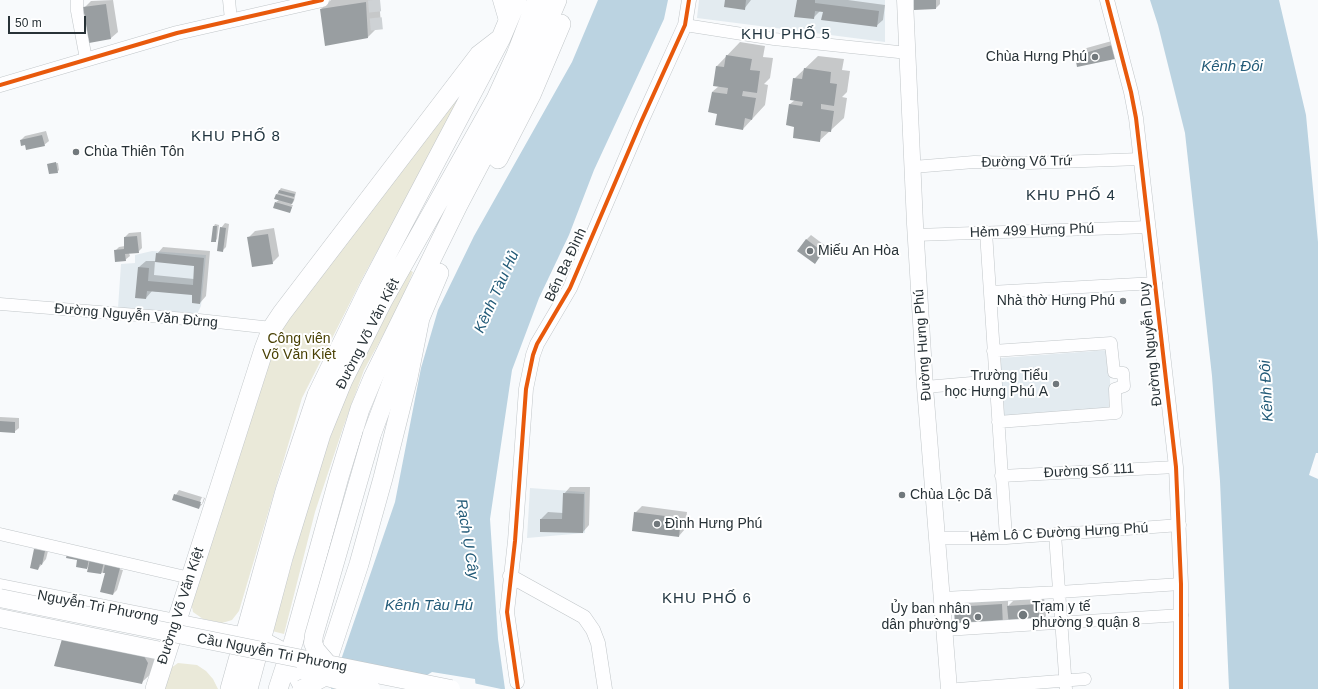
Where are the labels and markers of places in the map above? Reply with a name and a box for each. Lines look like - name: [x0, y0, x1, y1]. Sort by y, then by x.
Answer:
- place label: Chùa Hưng Phú: [986, 49, 1087, 65]
- marker: Chùa Hưng Phú: [1090, 52, 1100, 62]
- place label: Chùa Thiên Tôn: [84, 144, 184, 160]
- marker: Chùa Thiên Tôn: [71, 147, 81, 157]
- place label: Miếu An Hòa: [818, 243, 899, 259]
- marker: Miếu An Hòa: [805, 246, 815, 256]
- place label: Nhà thờ Hưng Phú: [997, 293, 1115, 309]
- marker: Nhà thờ Hưng Phú: [1118, 296, 1128, 306]
- place label: Trường Tiểu học Hưng Phú A: [944, 368, 1048, 400]
- marker: Trường Tiểu học Hưng Phú A: [1051, 379, 1061, 389]
- place label: Chùa Lộc Dã: [910, 487, 992, 503]
- marker: Chùa Lộc Dã: [897, 490, 907, 500]
- place label: Đình Hưng Phú: [665, 516, 762, 532]
- marker: Đình Hưng Phú: [652, 519, 662, 529]
- place label: Trạm y tế phường 9 quận 8: [1032, 599, 1140, 632]
- place label: Ủy ban nhân dân phường 9: [881, 601, 970, 634]
- marker: Trạm y tế phường 9 quận 8: [1017, 609, 1029, 621]
- marker: Ủy ban nhân dân phường 9: [973, 612, 983, 622]

